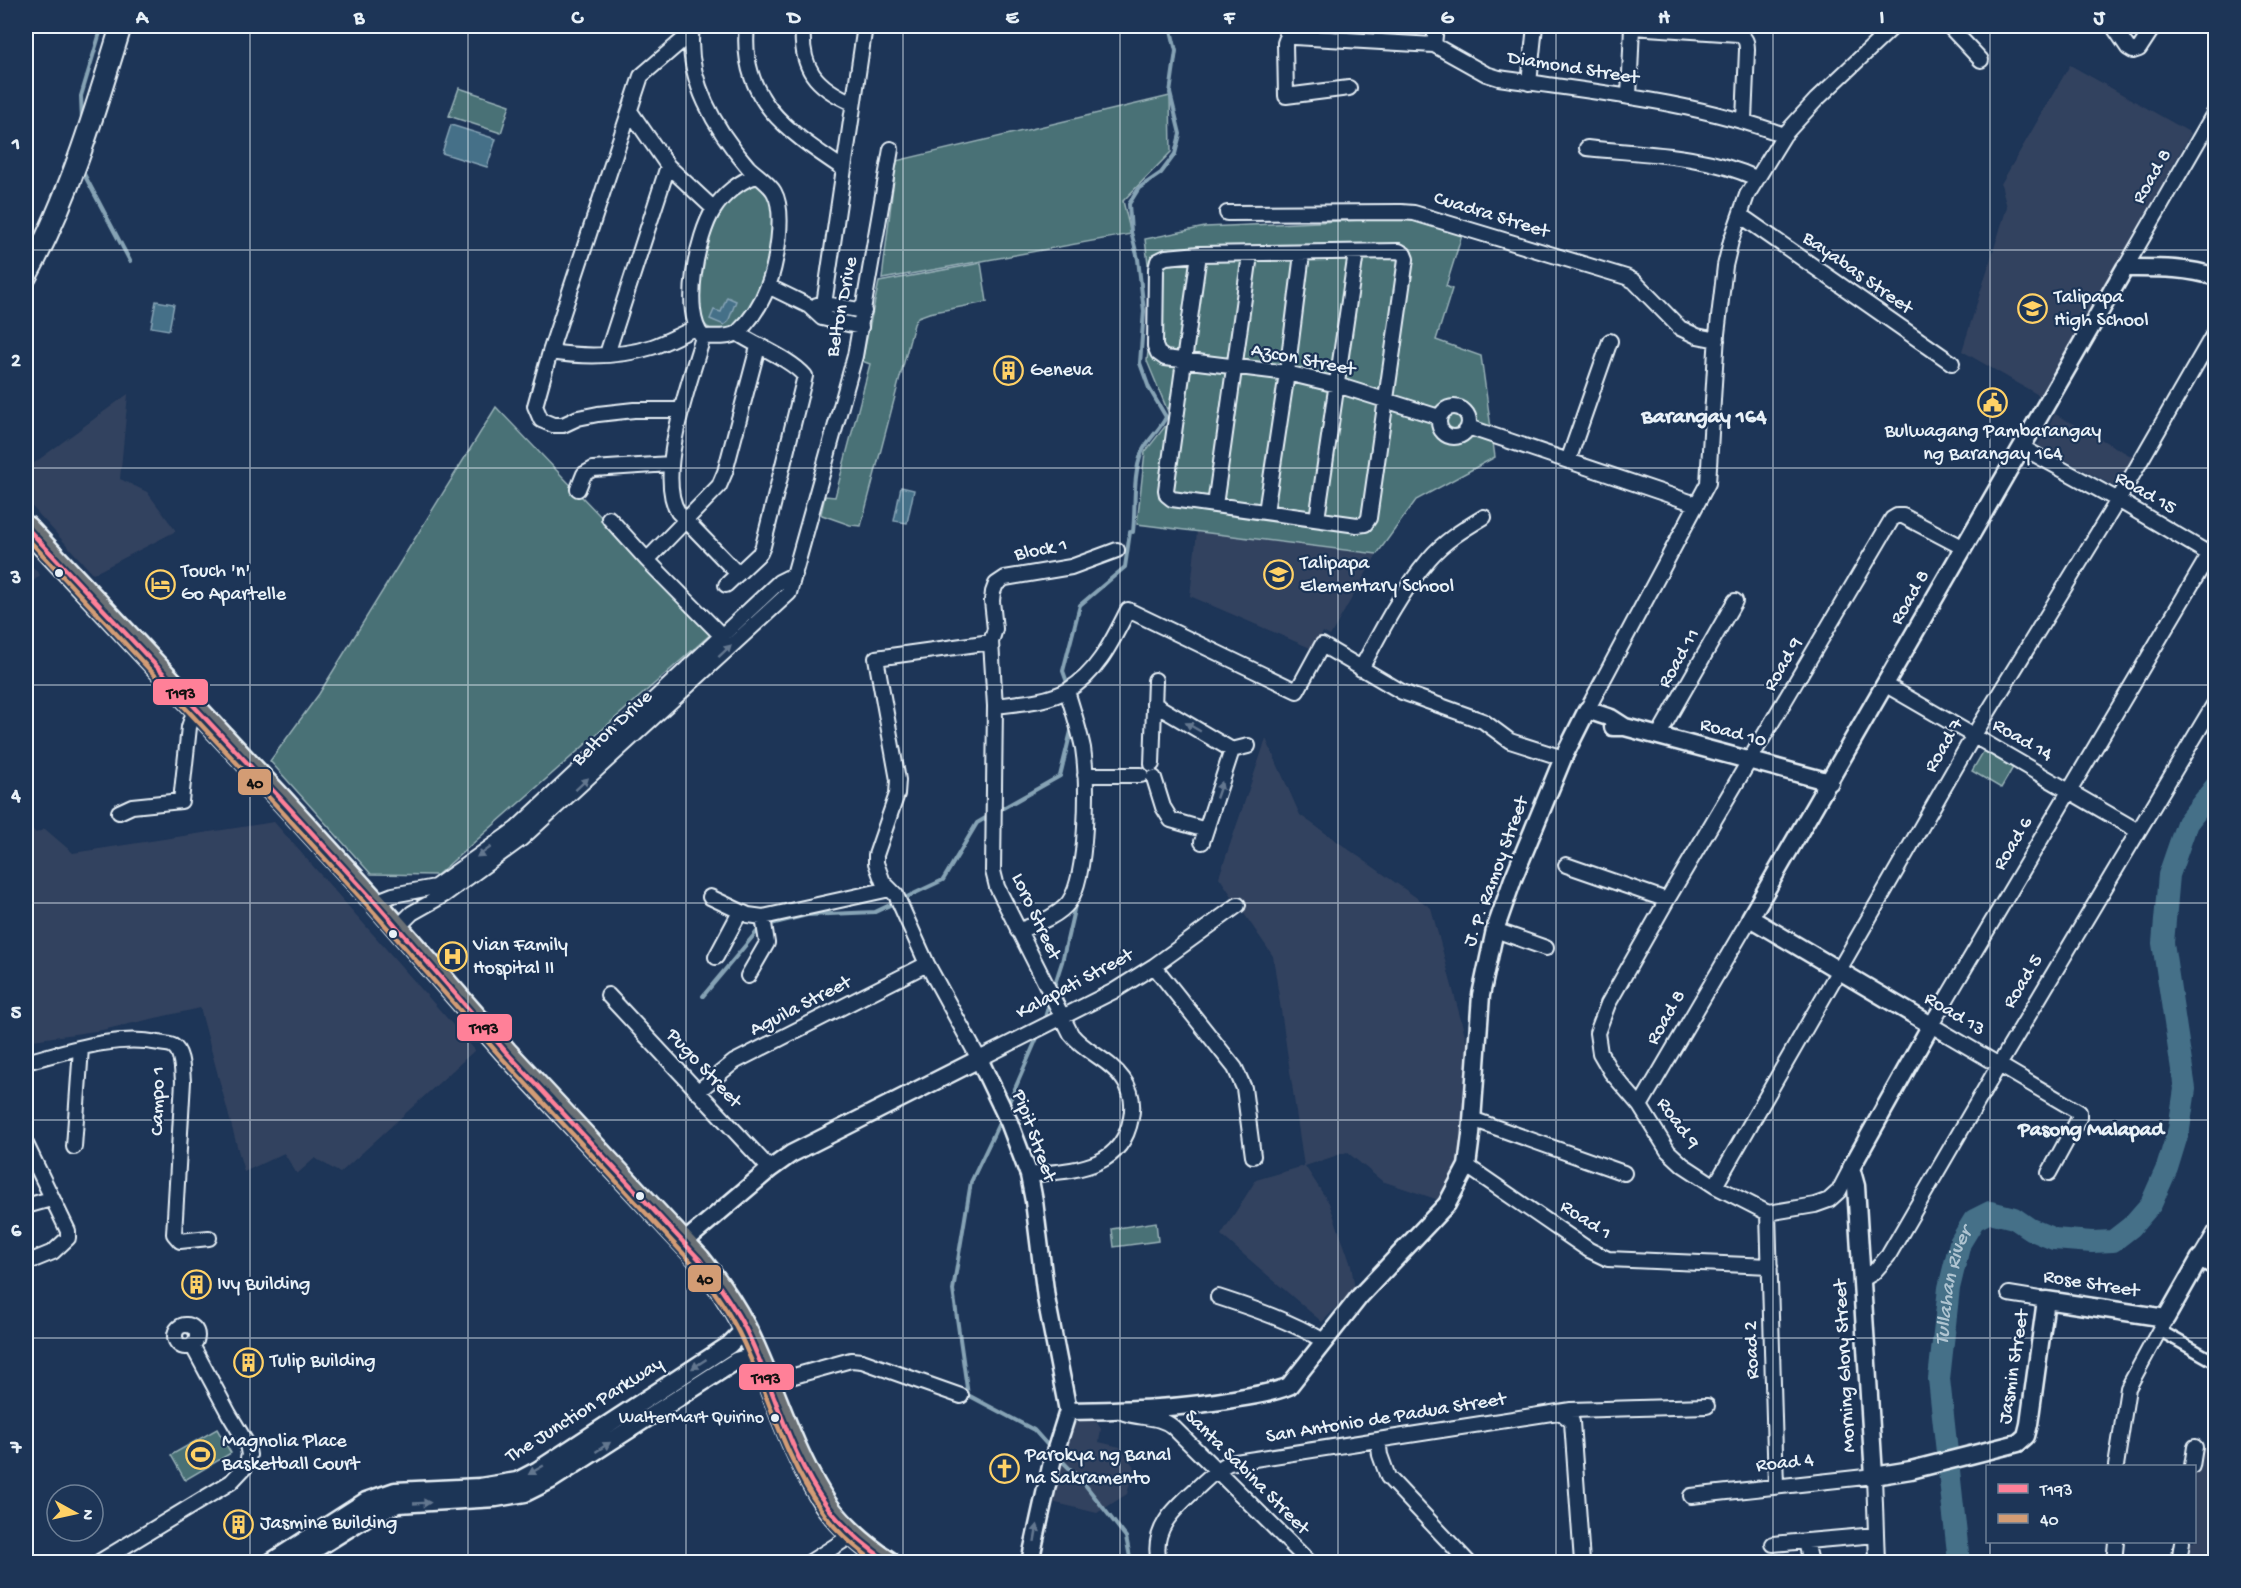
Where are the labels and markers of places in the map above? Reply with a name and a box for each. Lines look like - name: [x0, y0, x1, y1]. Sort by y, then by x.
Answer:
- place label: Talipapa High School: [2053, 287, 2149, 333]
- school or university icon: Talipapa High School: [2017, 293, 2049, 325]
- building icon: Geneva: [993, 355, 1025, 387]
- place label: Geneva: [1030, 360, 1094, 383]
- public building icon: Bulwagang Pambarangay ng Barangay 164: [1977, 386, 2009, 418]
- place label: Bulwagang Pambarangay ng Barangay 164: [1884, 421, 2102, 467]
- place label: Talipapa Elementary School: [1299, 553, 1454, 599]
- school or university icon: Talipapa Elementary School: [1263, 559, 1295, 591]
- place label: Touch 'n' Go Apartelle: [180, 561, 287, 607]
- unlabelled marker: [53, 567, 65, 579]
- hotel icon: Touch 'n' Go Apartelle: [144, 568, 176, 600]
- unlabelled marker: [387, 928, 399, 940]
- place label: Vian Family Hospital II: [472, 935, 568, 981]
- hospital icon: Vian Family Hospital II: [436, 941, 468, 973]
- unlabelled marker: [634, 1190, 646, 1202]
- building icon: Ivy Building: [180, 1269, 212, 1301]
- place label: Ivy Building: [217, 1274, 311, 1297]
- building icon: Tulip Building: [233, 1346, 265, 1378]
- place label: Tulip Building: [269, 1351, 376, 1374]
- place label: WalterMart Quirino: [619, 1408, 764, 1429]
- marker: WalterMart Quirino: [769, 1412, 781, 1424]
- place label: Magnolia Place Basketball Court: [221, 1431, 361, 1477]
- sports icon: Magnolia Place Basketball Court: [185, 1438, 217, 1470]
- place label: Parokya ng Banal na Sakramento: [1024, 1445, 1171, 1491]
- church icon: Parokya ng Banal na Sakramento: [988, 1452, 1020, 1484]
- building icon: Jasmine Building: [223, 1508, 255, 1540]
- place label: Jasmine Building: [260, 1513, 397, 1536]

